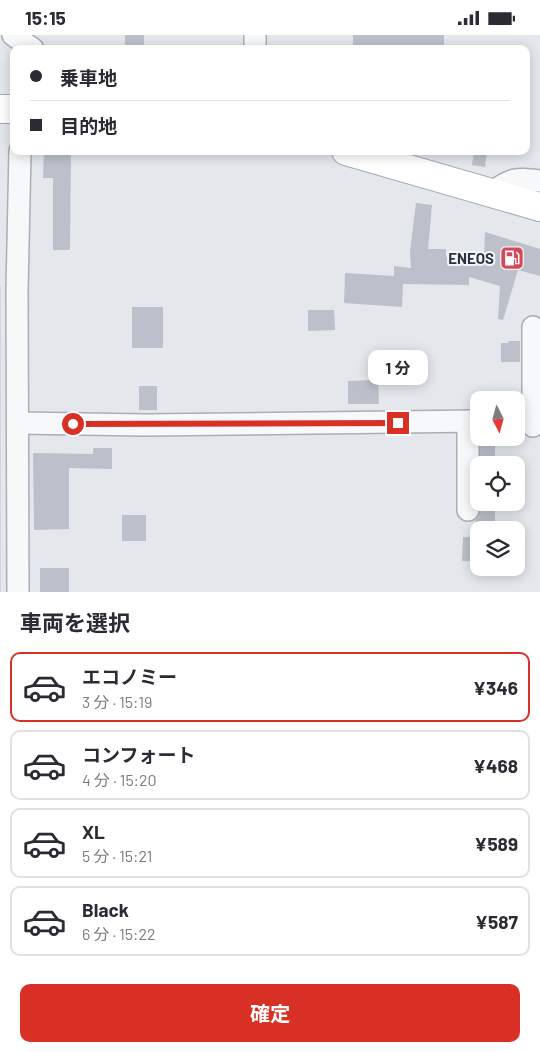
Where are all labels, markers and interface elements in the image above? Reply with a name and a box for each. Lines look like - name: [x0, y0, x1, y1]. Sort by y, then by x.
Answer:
- text: 15:15: [25, 6, 66, 29]
- text: 乗車地: [60, 66, 117, 89]
- text: 目的地: [60, 114, 117, 137]
- fuel station icon: ENEOS: [499, 245, 525, 271]
- place label: ENEOS: [448, 249, 494, 267]
- callout: 1 分: [368, 351, 428, 385]
- text: 1 分: [386, 358, 410, 377]
- north arrow: [470, 391, 525, 446]
- map controls: [470, 391, 525, 576]
- route end: [387, 412, 409, 434]
- route start: [62, 413, 84, 435]
- button: locate: [470, 456, 525, 511]
- button: layers: [470, 521, 525, 576]
- text: 車両を選択: [20, 609, 130, 635]
- icon: car: [22, 665, 67, 710]
- text: エコノミー: [82, 665, 177, 688]
- text: ¥346: [473, 676, 518, 699]
- text: 3 分 · 15:19: [82, 692, 152, 711]
- icon: car: [22, 743, 67, 788]
- text: コンフォート: [82, 743, 195, 766]
- text: ¥468: [473, 754, 518, 777]
- text: 4 分 · 15:20: [82, 770, 157, 789]
- text: XL: [82, 820, 105, 843]
- icon: car: [22, 821, 67, 866]
- text: ¥589: [474, 832, 518, 855]
- text: 5 分 · 15:21: [82, 846, 152, 865]
- text: Black: [82, 898, 129, 921]
- icon: car: [22, 899, 67, 944]
- text: ¥587: [475, 910, 518, 933]
- text: 6 分 · 15:22: [82, 924, 156, 943]
- button: 確定: [20, 984, 520, 1042]

